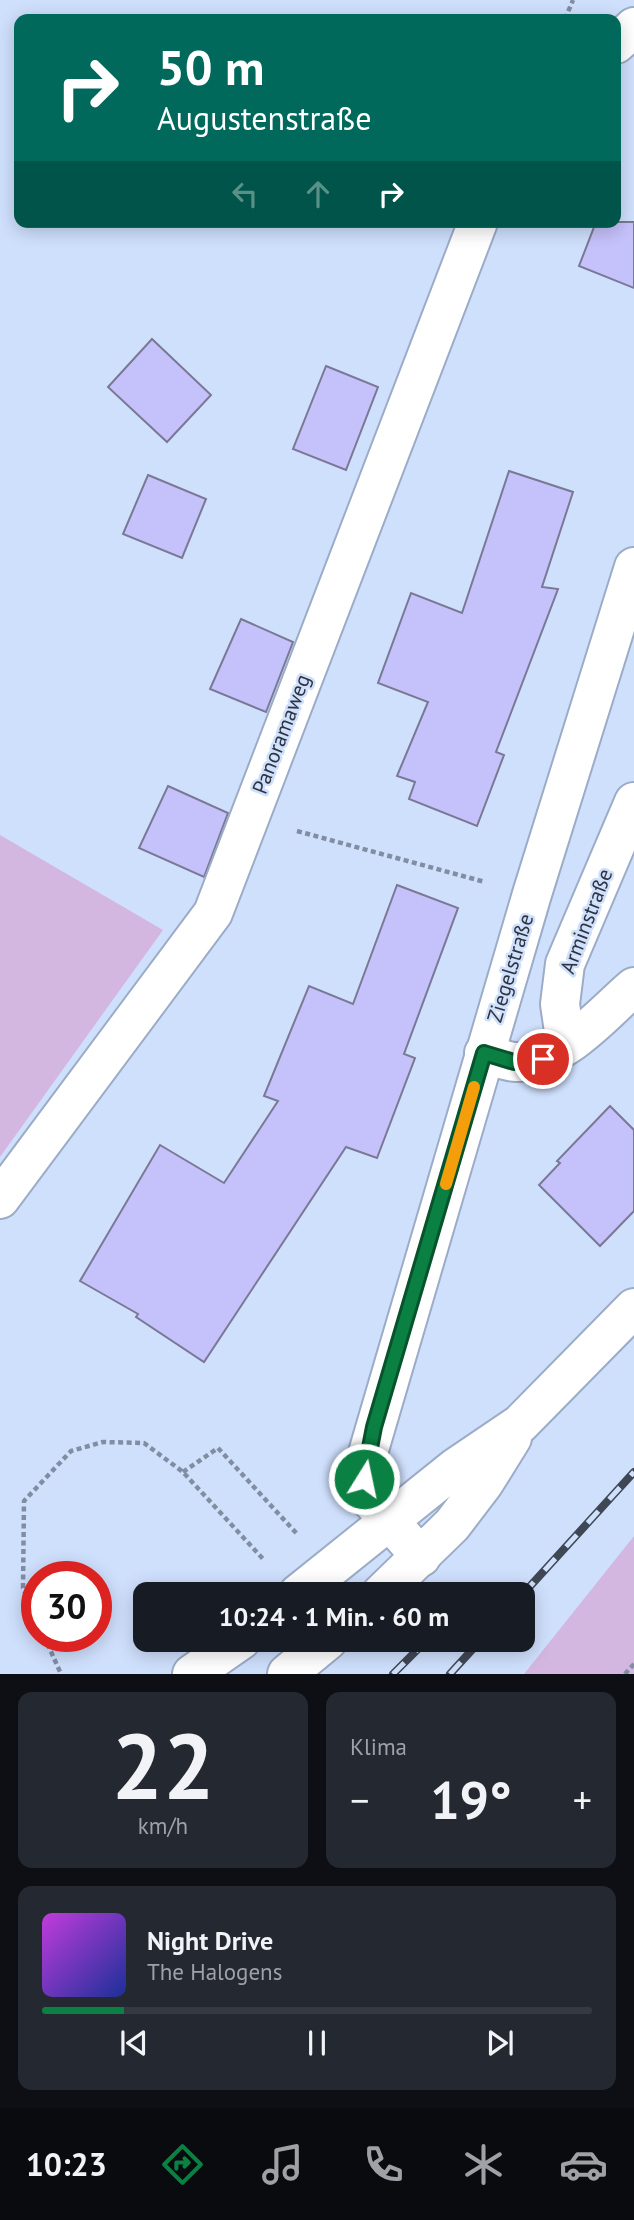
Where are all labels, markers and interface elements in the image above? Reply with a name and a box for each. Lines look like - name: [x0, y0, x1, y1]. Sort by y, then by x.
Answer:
- text: 50 m: [157, 35, 264, 99]
- icon: right: [42, 42, 133, 133]
- text: Augustenstraße: [157, 97, 371, 139]
- icon: left: [226, 175, 264, 213]
- icon: ahead: [299, 175, 337, 213]
- icon: right: [372, 175, 410, 213]
- street label: Panoramaweg: [246, 670, 316, 798]
- street label: Arminstraße: [554, 865, 618, 977]
- street label: Ziegelstraße: [481, 910, 539, 1026]
- pin: [513, 1029, 573, 1089]
- icon: arrive: [524, 1040, 562, 1078]
- position arrow: [327, 1442, 401, 1516]
- speed limit sign: 30: [21, 1561, 112, 1652]
- text: 10:24 · 1 Min. · 60 m: [219, 1600, 449, 1633]
- text: 22: [111, 1706, 215, 1824]
- text: Klima: [350, 1732, 407, 1761]
- text: 19°: [430, 1766, 512, 1833]
- text: −: [350, 1775, 369, 1824]
- text: +: [573, 1775, 592, 1824]
- text: km/h: [138, 1811, 188, 1840]
- text: Night Drive: [147, 1924, 273, 1957]
- text: The Halogens: [147, 1957, 282, 1986]
- icon: previous: [115, 2024, 153, 2062]
- icon: pause: [298, 2024, 336, 2062]
- icon: next: [481, 2024, 519, 2062]
- icon: directions: [158, 2140, 207, 2189]
- icon: music: [258, 2140, 307, 2189]
- icon: phone: [359, 2140, 408, 2189]
- icon: climate: [459, 2140, 508, 2189]
- icon: car: [559, 2140, 608, 2189]
- text: 10:23: [26, 2143, 107, 2185]

